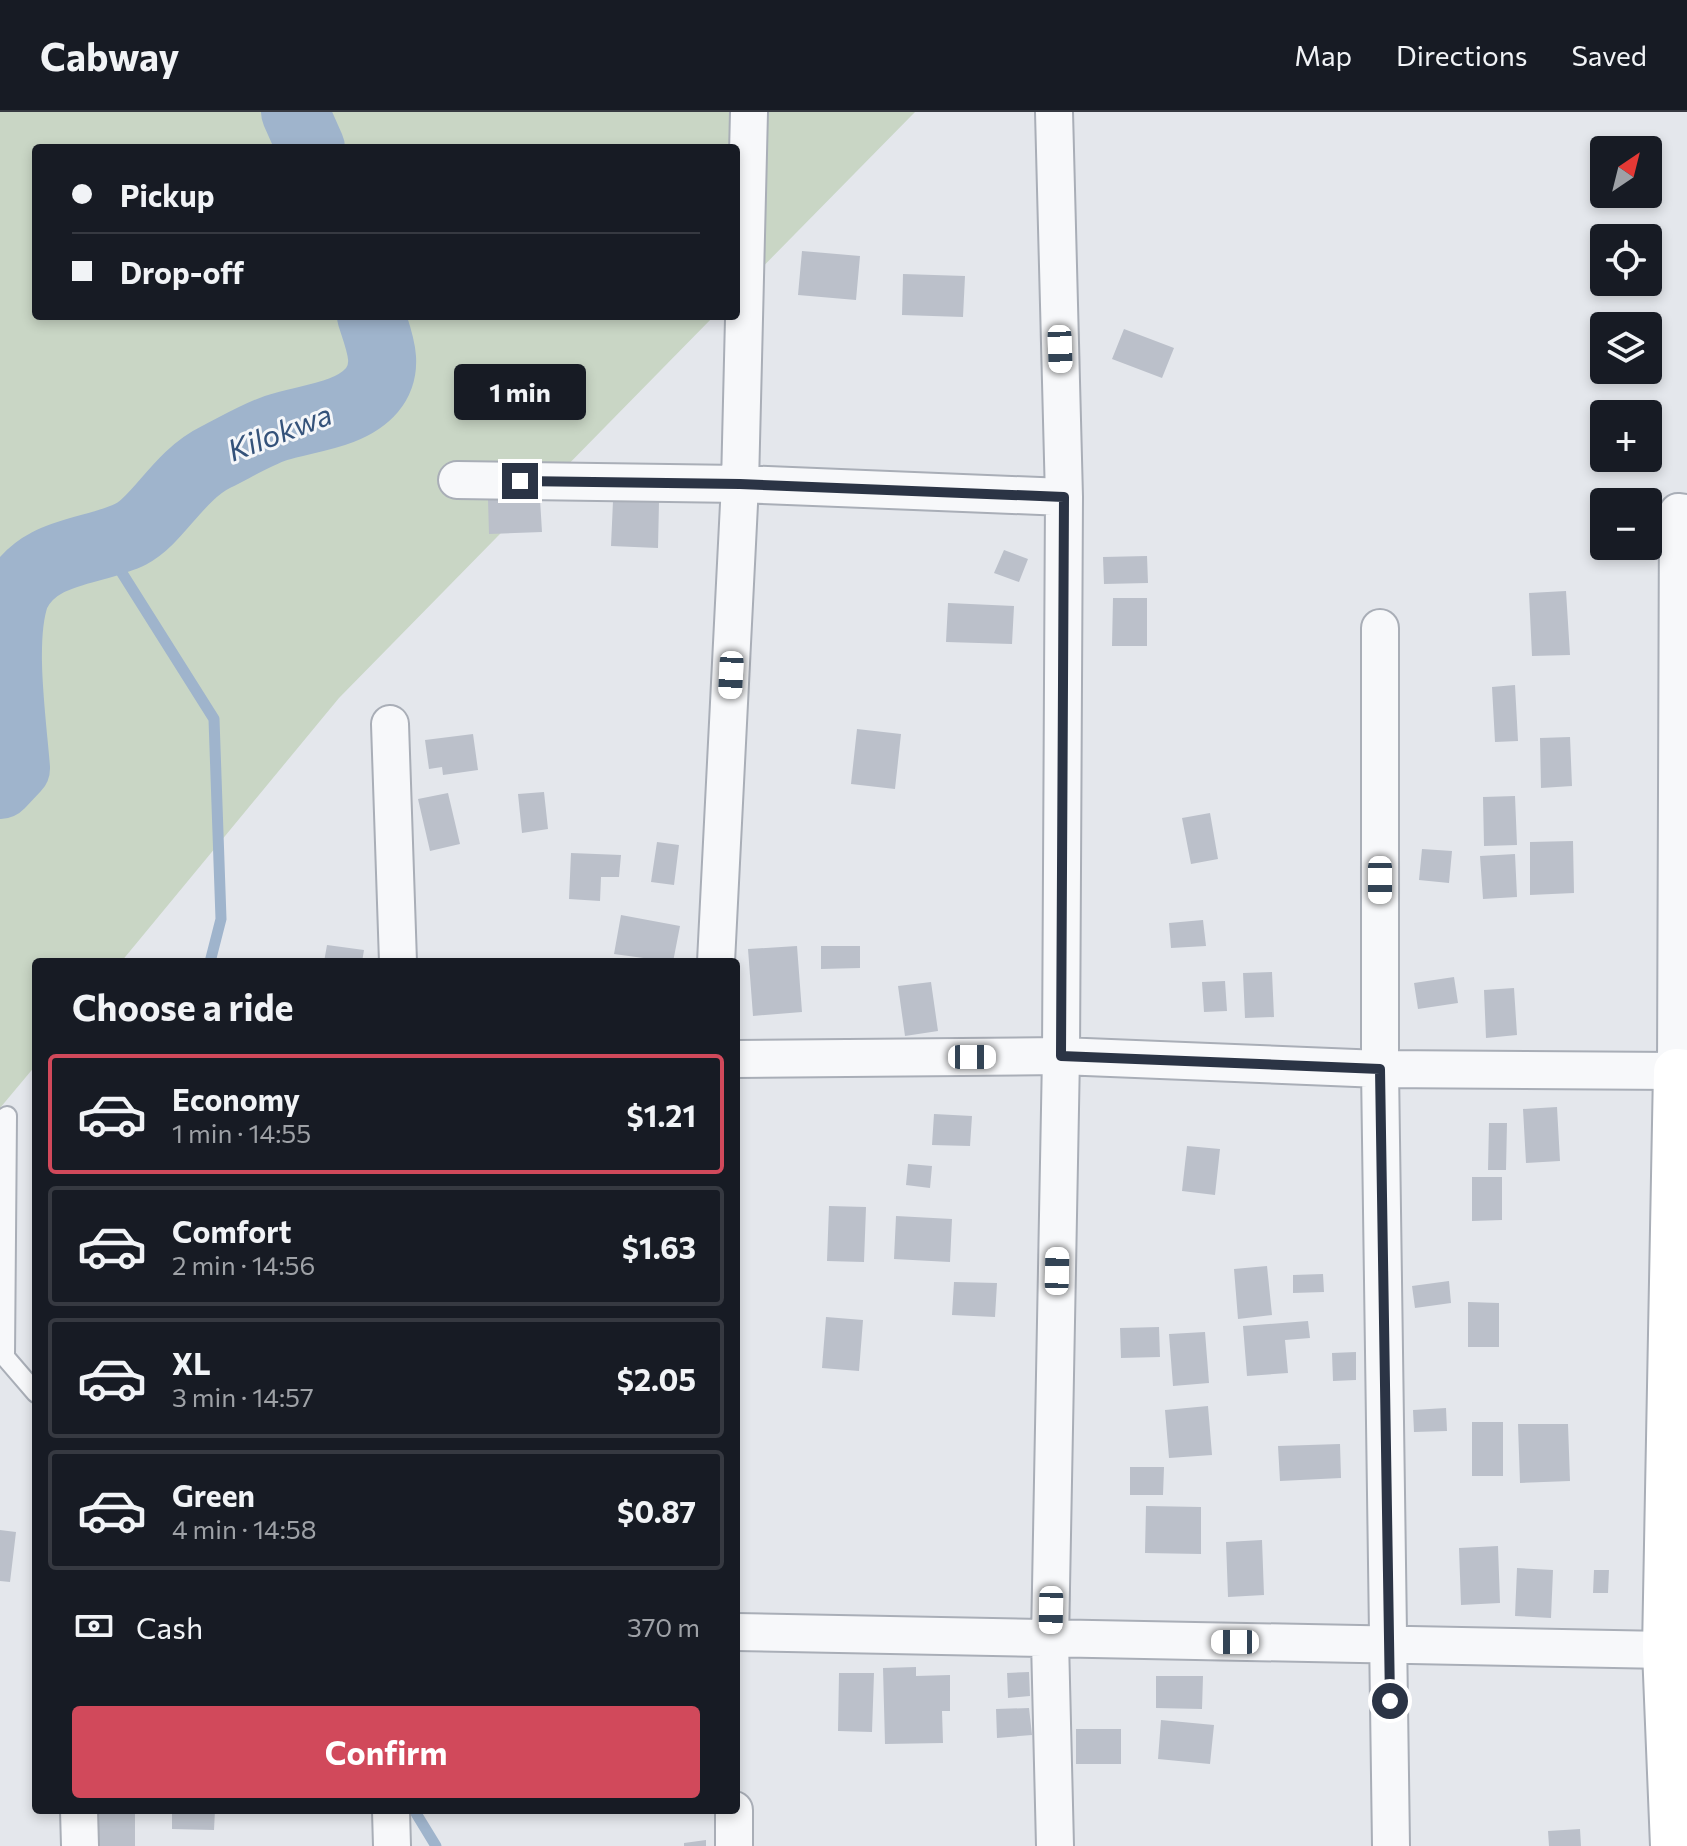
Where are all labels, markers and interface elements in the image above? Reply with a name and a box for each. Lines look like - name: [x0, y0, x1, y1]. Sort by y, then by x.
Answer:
- text: Cabway: [40, 32, 179, 79]
- text: Map: [1294, 38, 1352, 72]
- text: Directions: [1396, 38, 1527, 72]
- text: Saved: [1571, 38, 1647, 72]
- north arrow: [1590, 136, 1662, 208]
- map controls: [1590, 136, 1662, 560]
- text: Pickup: [120, 176, 214, 213]
- button: locate: [1590, 224, 1662, 296]
- text: Drop-off: [120, 253, 244, 290]
- button: layers: [1590, 312, 1662, 384]
- car: [1047, 325, 1073, 373]
- callout: 1 min: [454, 365, 586, 421]
- text: 1 min: [489, 376, 551, 407]
- water label: Kilokwa: [222, 394, 337, 467]
- button: +: [1590, 400, 1662, 472]
- route end: [502, 463, 538, 499]
- button: −: [1590, 488, 1662, 560]
- car: [718, 650, 744, 700]
- car: [1368, 856, 1392, 904]
- text: Choose a ride: [72, 984, 293, 1028]
- car: [948, 1045, 996, 1069]
- icon: car: [76, 1078, 148, 1150]
- text: Economy: [172, 1080, 300, 1117]
- text: $1.21: [627, 1096, 696, 1133]
- text: 1 min · 14:55: [172, 1117, 311, 1148]
- icon: car: [76, 1210, 148, 1282]
- text: Comfort: [172, 1212, 291, 1249]
- text: $1.63: [622, 1228, 696, 1265]
- car: [1045, 1247, 1069, 1295]
- text: 2 min · 14:56: [172, 1249, 315, 1280]
- icon: car: [76, 1342, 148, 1414]
- text: XL: [172, 1344, 211, 1381]
- text: $2.05: [617, 1360, 696, 1397]
- text: 3 min · 14:57: [172, 1381, 314, 1412]
- icon: car: [76, 1474, 148, 1546]
- text: Green: [172, 1476, 255, 1513]
- text: $0.87: [617, 1492, 696, 1529]
- text: 4 min · 14:58: [172, 1513, 317, 1544]
- car: [1039, 1586, 1063, 1634]
- icon: cash: [72, 1604, 116, 1648]
- text: Cash: [136, 1608, 203, 1645]
- text: 370 m: [627, 1611, 700, 1642]
- car: [1211, 1630, 1259, 1654]
- route start: [1372, 1683, 1408, 1719]
- button: Confirm: [72, 1706, 700, 1798]

